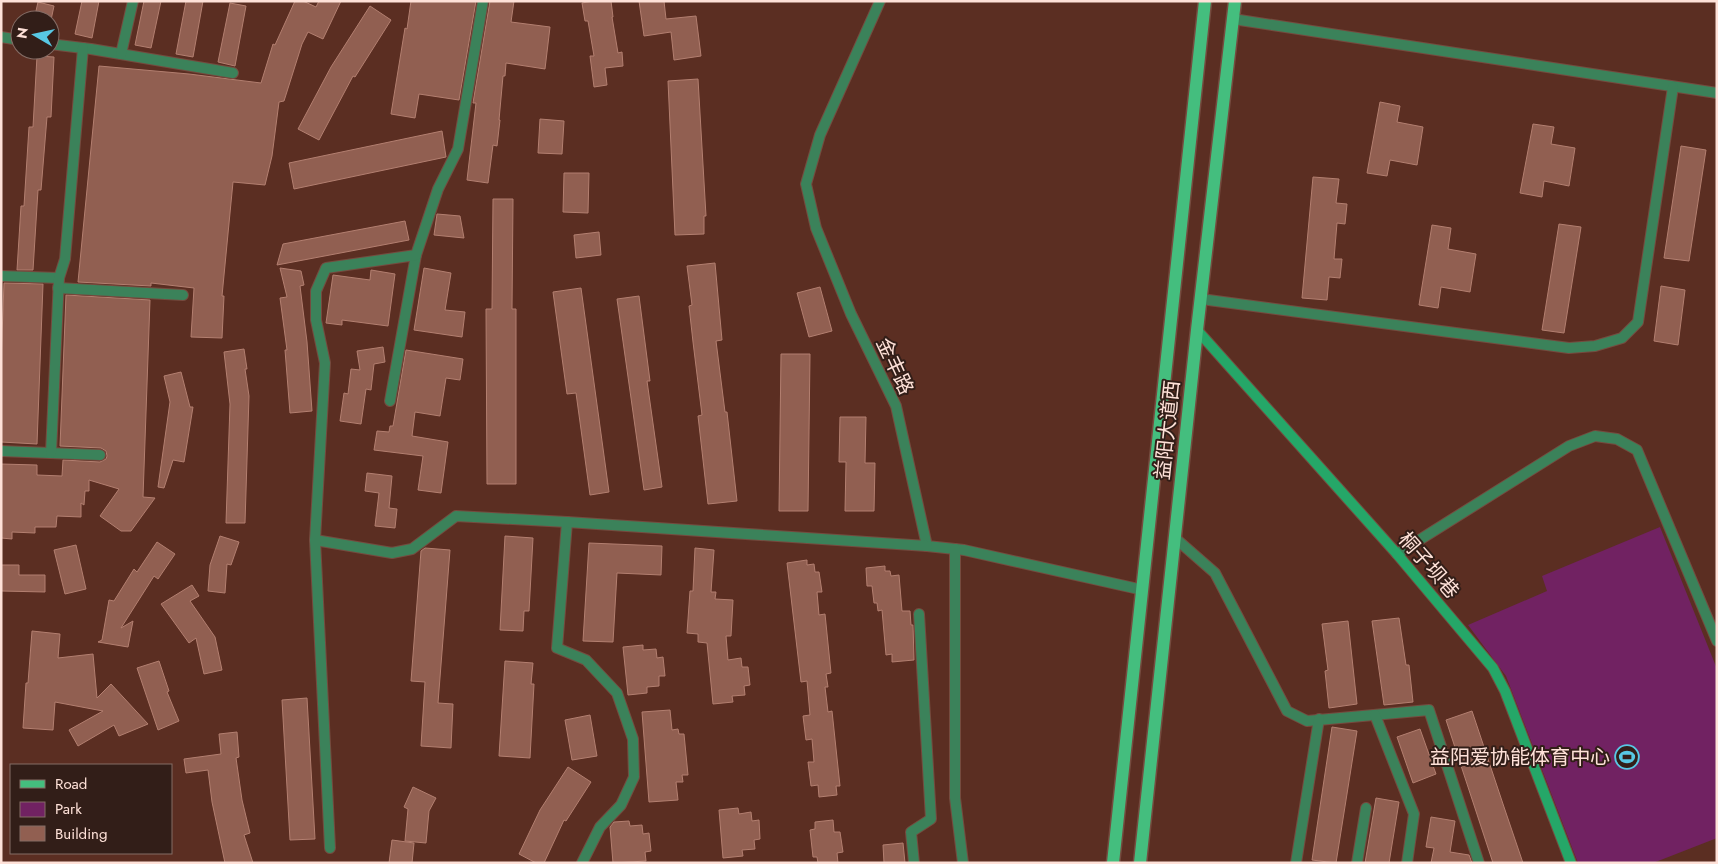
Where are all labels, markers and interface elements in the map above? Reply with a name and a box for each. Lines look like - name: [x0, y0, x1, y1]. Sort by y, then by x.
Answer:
- north arrow: [10, 10, 60, 60]
- text: N: [11, 26, 33, 40]
- street label: 金丰路: [869, 333, 920, 400]
- street label: 益阳大道西: [1148, 379, 1187, 481]
- street label: 桐子坝巷: [1391, 526, 1466, 605]
- place label: 益阳爱协能体育中心: [1430, 743, 1610, 772]
- sports icon: 益阳爱协能体育中心: [1614, 744, 1640, 770]
- legend: [10, 764, 172, 854]
- text: Road: [55, 773, 87, 795]
- text: Park: [55, 798, 82, 820]
- text: Building: [55, 823, 107, 845]

